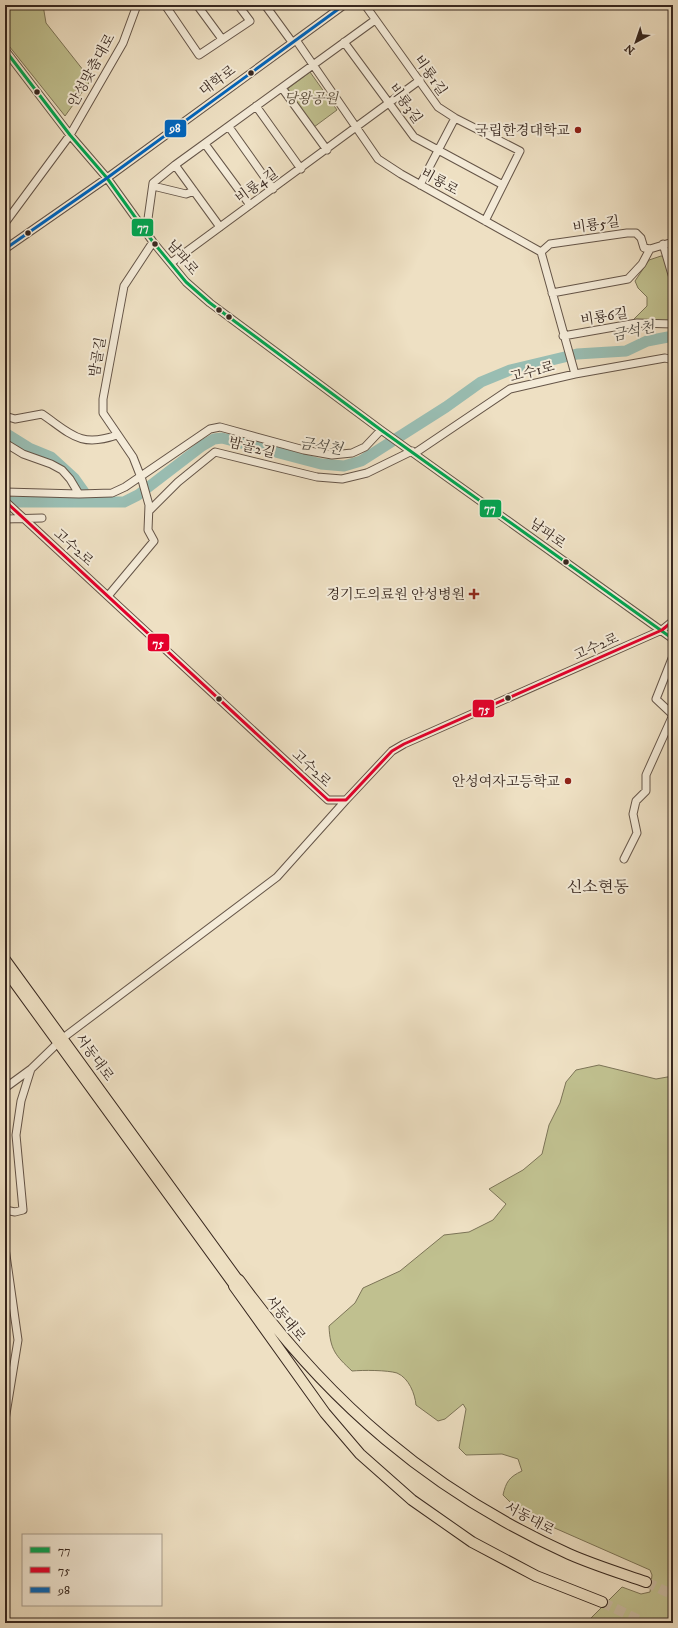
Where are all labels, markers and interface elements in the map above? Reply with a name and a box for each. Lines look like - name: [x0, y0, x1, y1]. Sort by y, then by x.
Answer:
- north arrow: [616, 22, 656, 62]
- street label: 안성맞춤대로: [64, 30, 120, 110]
- text: N: [622, 41, 638, 57]
- street label: 비룡1길: [410, 52, 451, 99]
- street label: 대학로: [196, 61, 240, 100]
- unlabelled marker: [246, 68, 256, 78]
- street label: 비룡3길: [384, 80, 426, 127]
- unlabelled marker: [32, 87, 42, 97]
- park label: 당왕공원: [284, 90, 340, 108]
- line badge: 98: [164, 119, 187, 138]
- text: 98: [169, 122, 181, 136]
- place label: 국립한경대학교: [475, 122, 570, 140]
- marker: 국립한경대학교: [573, 125, 583, 135]
- street label: 비룡4길: [232, 164, 282, 207]
- street label: 비룡로: [417, 164, 462, 200]
- street label: 비룡5길: [571, 213, 621, 237]
- line badge: 77: [131, 218, 154, 237]
- text: 77: [137, 221, 149, 235]
- unlabelled marker: [23, 228, 33, 238]
- street label: 남파로: [162, 236, 202, 279]
- unlabelled marker: [150, 239, 160, 249]
- street label: 비룡6길: [579, 304, 629, 330]
- unlabelled marker: [214, 305, 224, 315]
- unlabelled marker: [224, 312, 234, 322]
- water label: 금석천: [610, 317, 658, 346]
- street label: 밤골길: [86, 336, 110, 379]
- street label: 고수1로: [508, 357, 557, 387]
- street label: 밤골2길: [227, 433, 277, 462]
- water label: 금석천: [298, 434, 345, 460]
- line badge: 77: [479, 499, 502, 518]
- text: 77: [484, 502, 496, 516]
- street label: 남파로: [526, 515, 569, 553]
- street label: 고수2로: [50, 525, 97, 571]
- unlabelled marker: [561, 557, 571, 567]
- place label: 경기도의료원 안성병원: [327, 586, 465, 604]
- marker: 경기도의료원 안성병원: [468, 588, 480, 600]
- street label: 고수2로: [571, 629, 622, 665]
- line badge: 75: [147, 633, 170, 652]
- text: 75: [152, 637, 164, 651]
- unlabelled marker: [503, 693, 513, 703]
- unlabelled marker: [214, 694, 224, 704]
- line badge: 75: [472, 699, 495, 718]
- text: 75: [478, 703, 490, 717]
- street label: 고수2로: [288, 746, 335, 792]
- place label: 안성여자고등학교: [452, 773, 560, 791]
- marker: 안성여자고등학교: [563, 776, 573, 786]
- district label: 신소현동: [567, 877, 629, 897]
- street label: 서동대로: [71, 1030, 118, 1085]
- street label: 서동대로: [261, 1292, 310, 1346]
- street label: 서동대로: [501, 1498, 558, 1540]
- legend: [22, 1534, 162, 1606]
- text: 77: [58, 1543, 71, 1558]
- text: 75: [58, 1563, 70, 1578]
- text: 98: [57, 1583, 70, 1598]

